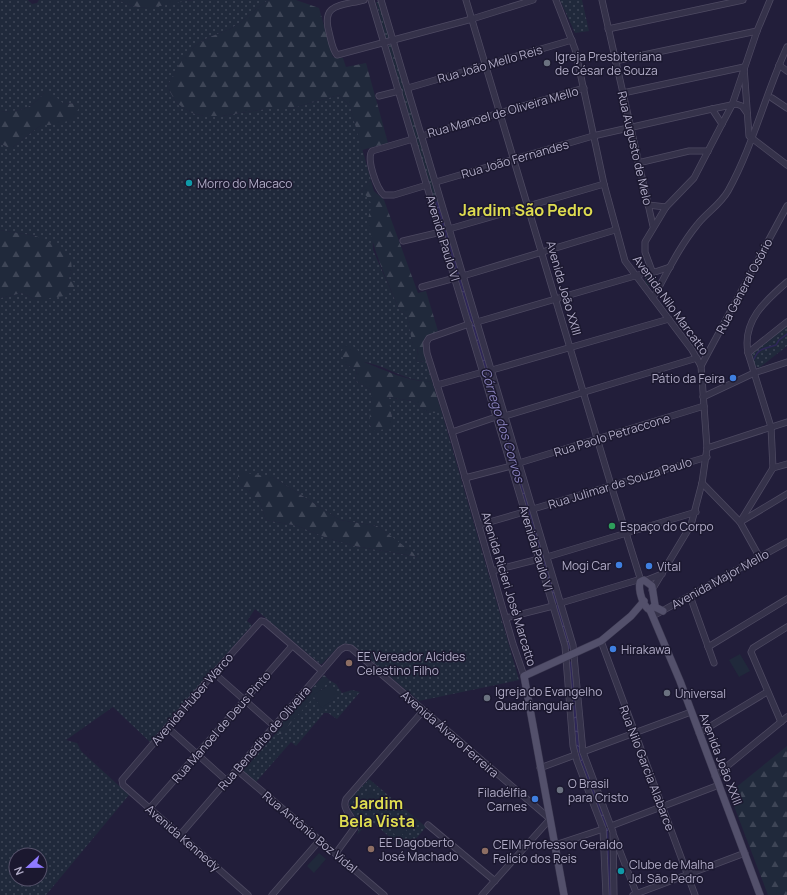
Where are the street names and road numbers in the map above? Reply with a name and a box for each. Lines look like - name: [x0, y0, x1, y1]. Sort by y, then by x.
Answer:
- street label: Rua João Mello Reis: [436, 41, 544, 87]
- street label: Rua Manoel de Oliveira Mello: [426, 82, 580, 142]
- street label: Rua Augusto de Melo: [614, 89, 656, 207]
- street label: Rua João Fernandes: [459, 136, 571, 182]
- street label: Avenida Paulo VI: [422, 193, 464, 283]
- street label: Rua General Osório: [712, 235, 776, 337]
- street label: Avenida João XXIII: [542, 239, 586, 337]
- street label: Avenida Nilo Marcatto: [629, 252, 713, 358]
- street label: Rua Paolo Petraccone: [552, 409, 672, 461]
- street label: Rua Julimar de Souza Paulo: [546, 453, 694, 513]
- street label: Avenida Paulo VI: [515, 503, 557, 593]
- street label: Avenida Ricieri José Marcatto: [477, 510, 541, 668]
- street label: Avenida Major Mello: [668, 545, 772, 613]
- street label: Avenida Huber Warco: [147, 649, 237, 749]
- street label: Rua Manoel de Deus Pinto: [168, 667, 274, 787]
- street label: Rua Benedito de Oliveira: [214, 682, 314, 794]
- street label: Avenida Álvaro Ferreira: [397, 687, 503, 781]
- street label: Rua Nilo Garcia Alabarce: [615, 703, 679, 833]
- street label: Avenida João XXIII: [696, 710, 746, 808]
- street label: Rua Antônio Boz Vidal: [259, 787, 361, 877]
- street label: Avenida Kennedy: [142, 801, 225, 876]

